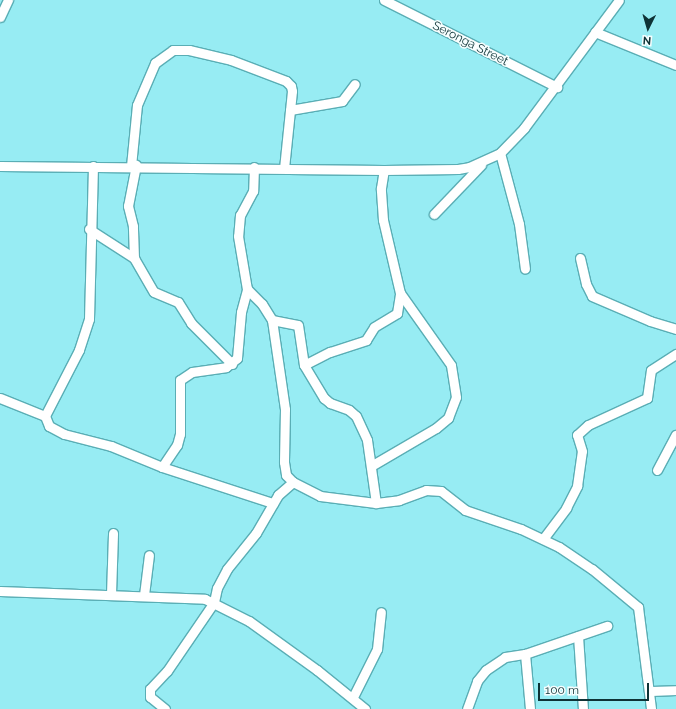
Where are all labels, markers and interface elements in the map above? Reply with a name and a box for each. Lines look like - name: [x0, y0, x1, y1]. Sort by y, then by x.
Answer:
- north arrow: [628, 8, 668, 48]
- street label: Seronga Street: [430, 19, 510, 69]
- text: N: [642, 34, 652, 47]
- scale bar: [540, 675, 651, 701]
- text: 100 m: [545, 683, 579, 697]

